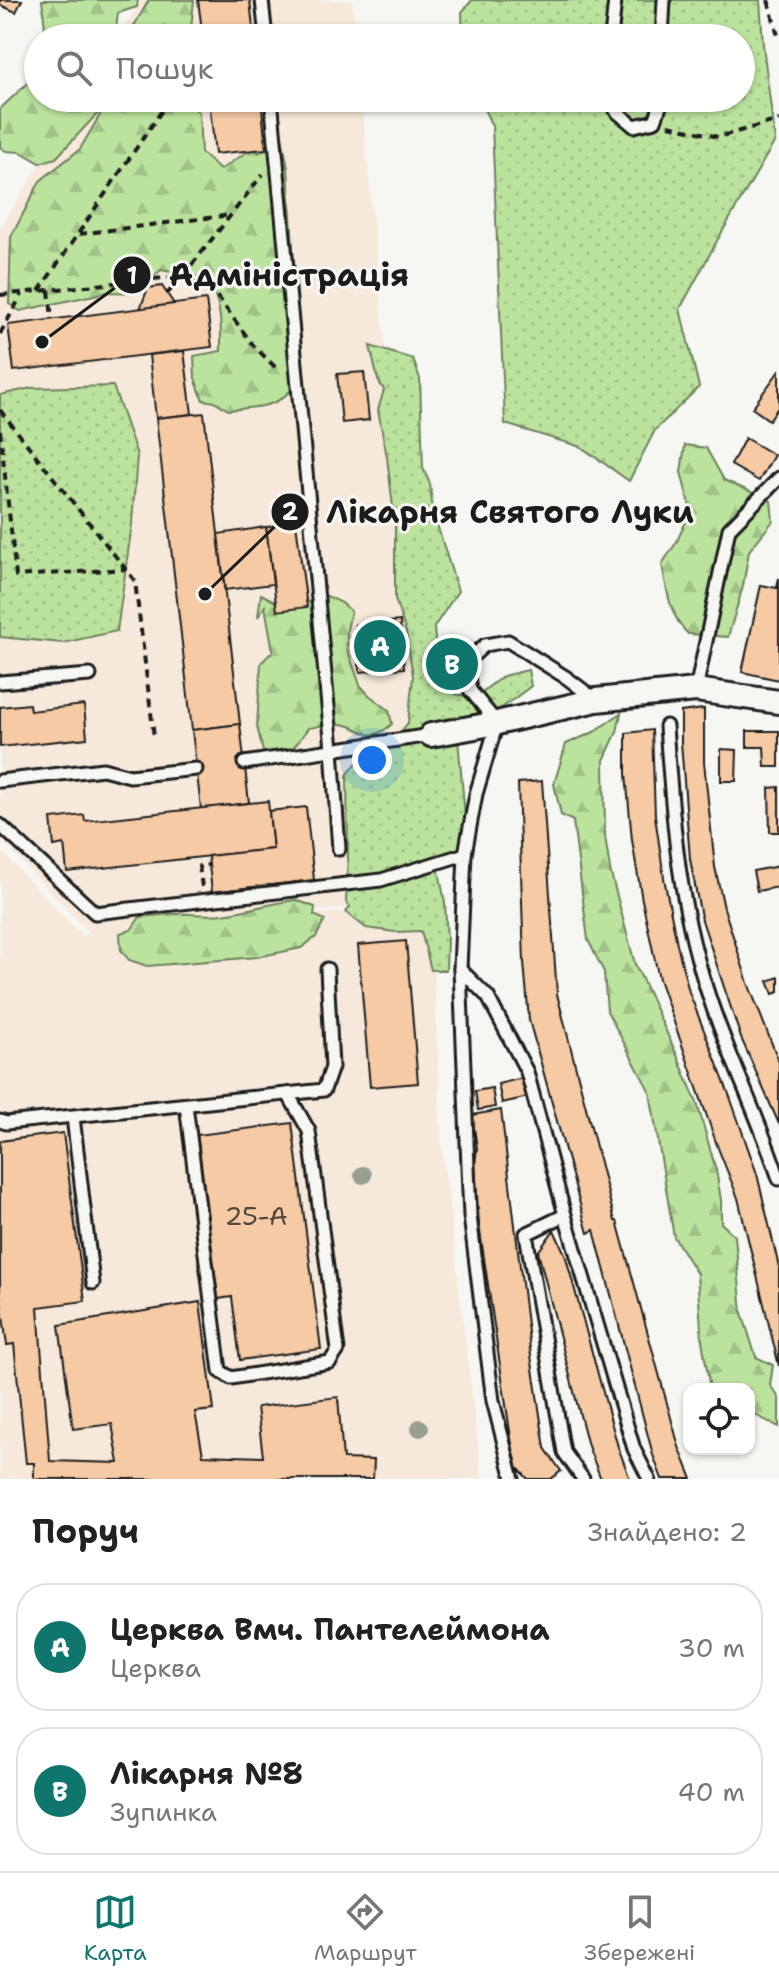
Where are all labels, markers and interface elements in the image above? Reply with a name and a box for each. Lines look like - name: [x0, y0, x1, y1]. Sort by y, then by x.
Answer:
- search box: [24, 24, 755, 112]
- icon: search: [52, 46, 96, 90]
- text: Пошук: [116, 48, 213, 89]
- callout: Адміністрація: [112, 247, 425, 303]
- text: Адміністрація: [169, 253, 409, 296]
- text: 1: [127, 260, 137, 292]
- callout: Лікарня Святого Луки: [270, 484, 710, 540]
- text: Лікарня Святого Луки: [326, 490, 694, 533]
- text: 2: [282, 496, 299, 528]
- pin: A: [354, 616, 406, 676]
- pin: B: [426, 634, 478, 694]
- your location: [352, 740, 392, 780]
- house number: 25-А: [224, 1198, 288, 1233]
- map controls: [683, 1383, 755, 1455]
- button: locate: [683, 1383, 755, 1455]
- text: Поруч: [32, 1508, 139, 1554]
- text: Знайдено: 2: [588, 1514, 747, 1549]
- text: Церква Вмч. Пантелеймона: [110, 1609, 550, 1650]
- text: A: [50, 1630, 70, 1665]
- text: 30 m: [678, 1630, 745, 1665]
- text: Церква: [110, 1650, 201, 1685]
- text: Лікарня №8: [110, 1753, 303, 1794]
- text: B: [52, 1774, 68, 1809]
- text: 40 m: [678, 1774, 745, 1809]
- text: Зупинка: [110, 1794, 217, 1829]
- tab: Карта: [84, 1890, 147, 1967]
- tab: Маршрут: [314, 1890, 417, 1967]
- tab: Збережені: [584, 1890, 695, 1967]

